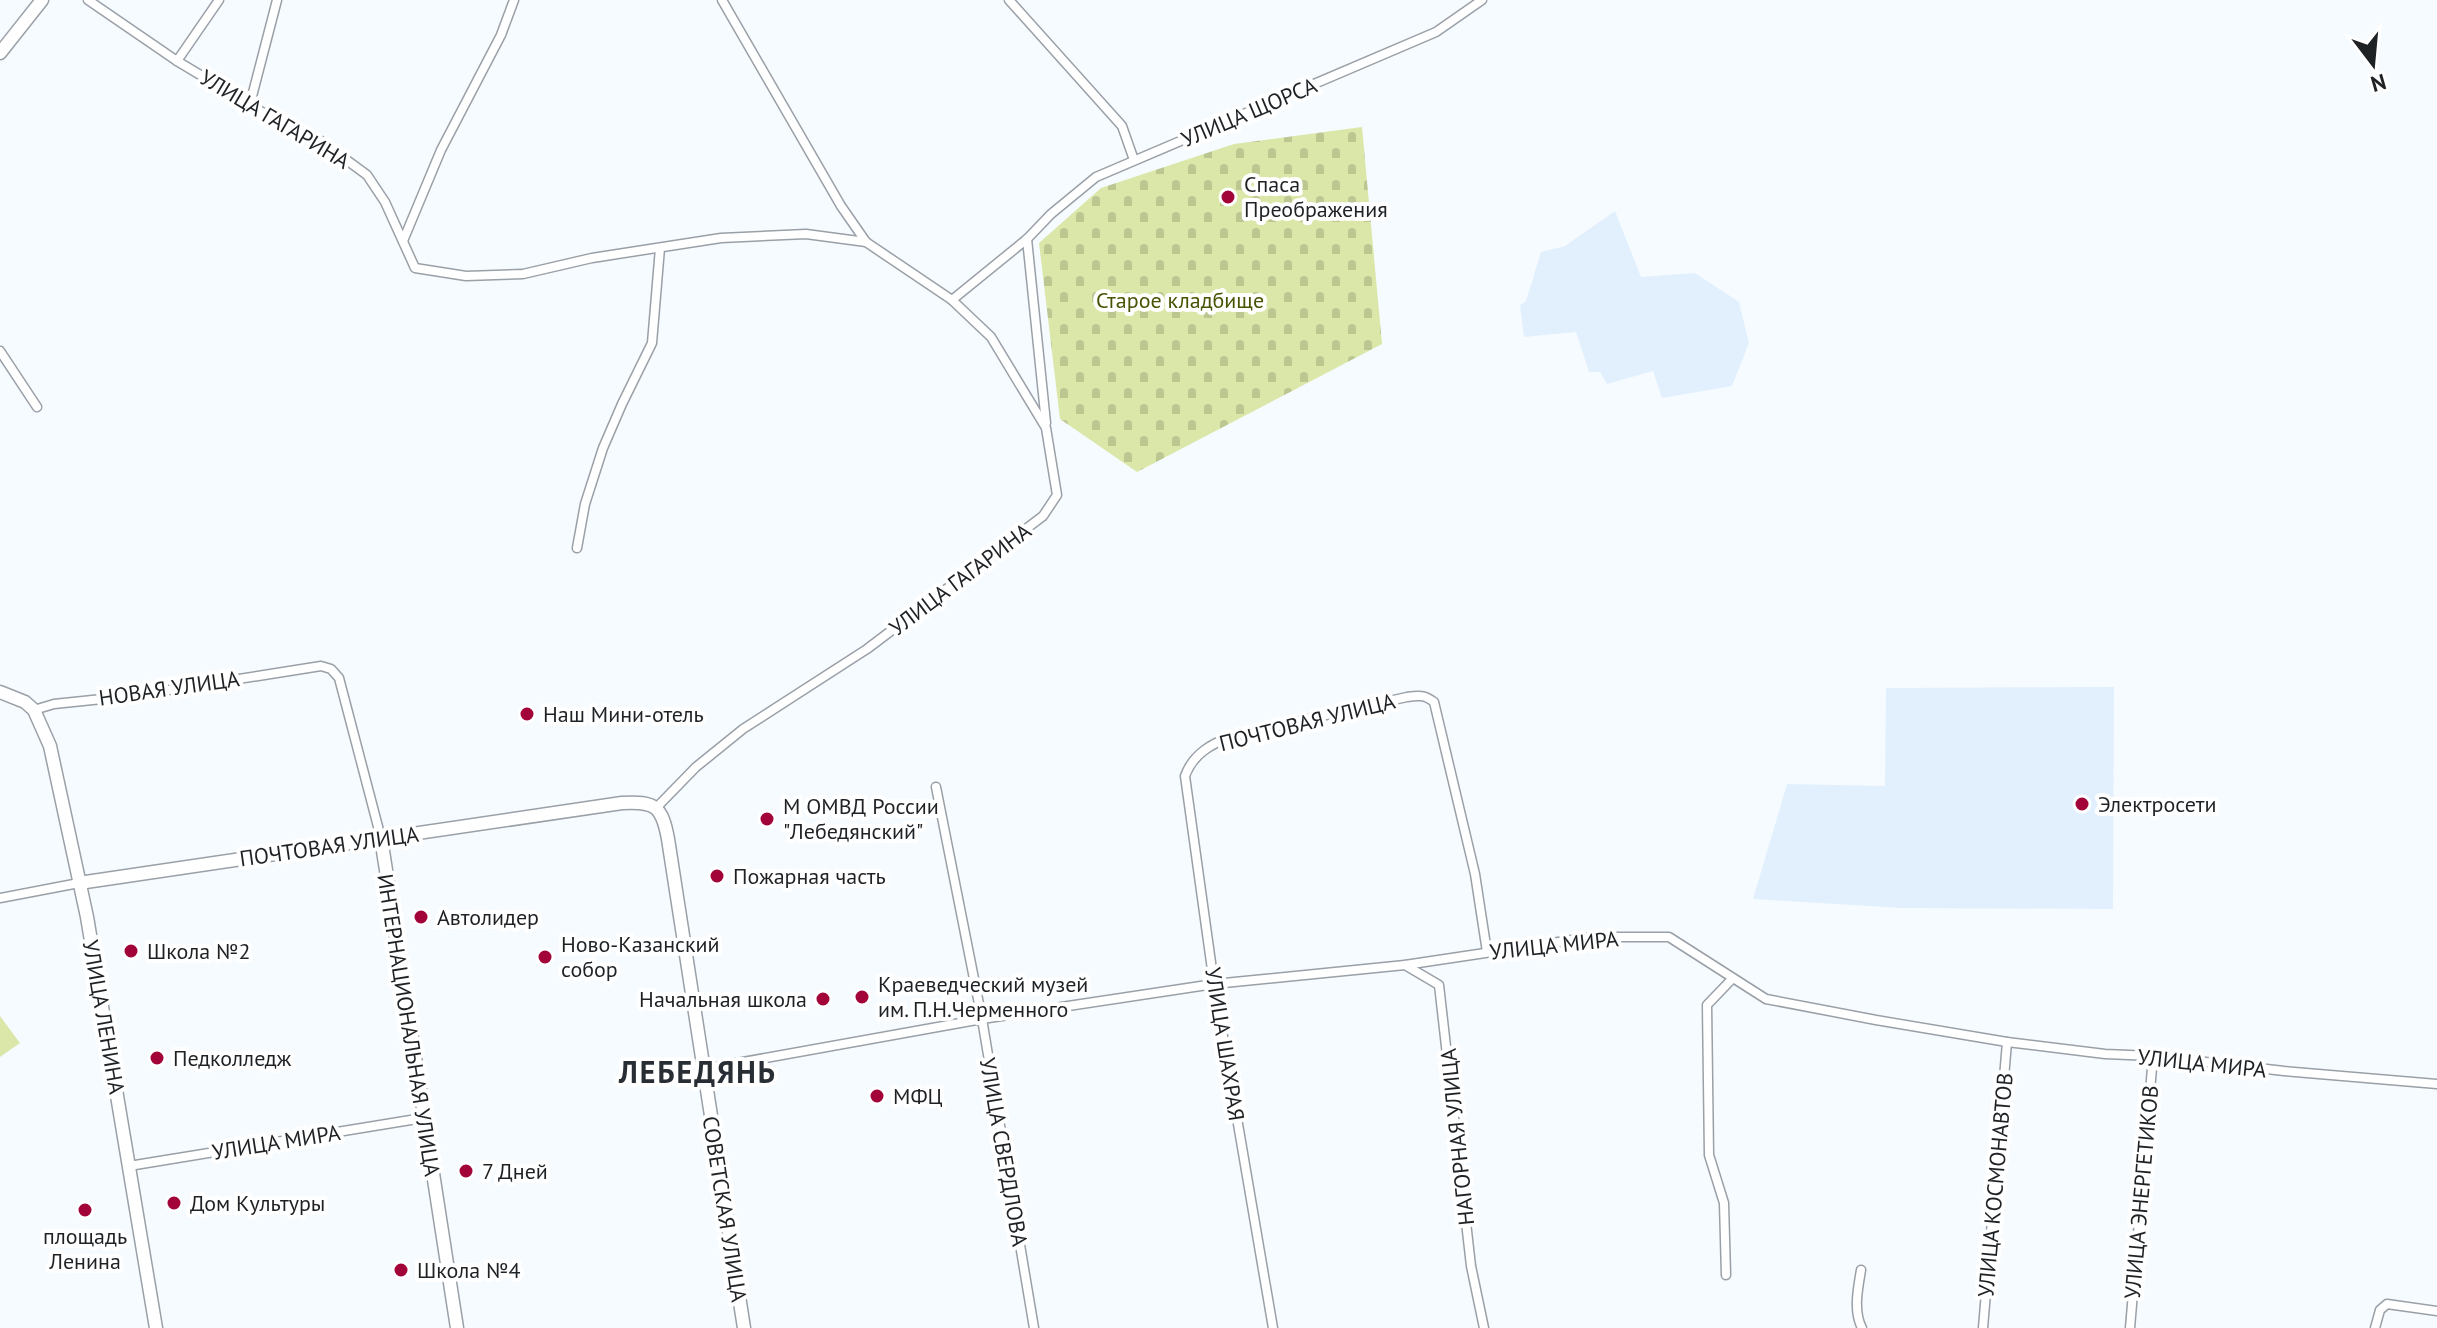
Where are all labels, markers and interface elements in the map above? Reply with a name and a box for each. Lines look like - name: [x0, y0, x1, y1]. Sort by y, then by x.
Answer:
- north arrow: [2333, 24, 2413, 104]
- street label: УЛИЦА ГАГАРИНА: [195, 63, 355, 175]
- text: N: [2368, 68, 2389, 99]
- street label: УЛИЦА ЩОРСА: [1177, 71, 1321, 153]
- place label: Спаса Преображения: [1244, 170, 1388, 223]
- marker: Спаса Преображения: [1219, 188, 1237, 206]
- park label: Старое кладбище: [1096, 286, 1264, 314]
- street label: УЛИЦА ГАГАРИНА: [884, 516, 1037, 641]
- street label: НОВАЯ УЛИЦА: [97, 664, 241, 712]
- street label: ПОЧТОВАЯ УЛИЦА: [1216, 687, 1398, 757]
- place label: Наш Мини-отель: [543, 700, 704, 728]
- marker: Наш Мини-отель: [518, 705, 536, 723]
- place label: Электросети: [2098, 790, 2217, 818]
- place label: М ОМВД России "Лебедянский": [783, 792, 939, 845]
- marker: Электросети: [2073, 795, 2091, 813]
- marker: М ОМВД России "Лебедянский": [758, 810, 776, 828]
- street label: ПОЧТОВАЯ УЛИЦА: [238, 820, 420, 872]
- place label: Пожарная часть: [733, 862, 886, 890]
- marker: Пожарная часть: [708, 867, 726, 885]
- street label: ИНТЕРНАЦИОНАЛЬНАЯ УЛИЦА: [371, 872, 447, 1178]
- place label: Автолидер: [437, 903, 539, 931]
- marker: Автолидер: [412, 908, 430, 926]
- street label: УЛИЦА МИРА: [1488, 924, 1620, 966]
- place label: Ново-Казанский собор: [561, 930, 720, 983]
- place label: Школа №2: [147, 937, 251, 965]
- street label: УЛИЦА ЛЕНИНА: [77, 938, 131, 1096]
- marker: Школа №2: [122, 942, 140, 960]
- marker: Ново-Казанский собор: [536, 948, 554, 966]
- street label: УЛИЦА ШАХРАЯ: [1199, 965, 1251, 1123]
- place label: Краеведческий музей им. П.Н.Черменного: [878, 970, 1088, 1023]
- place label: Начальная школа: [639, 985, 807, 1013]
- marker: Краеведческий музей им. П.Н.Черменного: [853, 988, 871, 1006]
- marker: Начальная школа: [814, 990, 832, 1008]
- street label: УЛИЦА МИРА: [2136, 1042, 2268, 1084]
- place label: Педколледж: [173, 1044, 292, 1072]
- street label: НАГОРНАЯ УЛИЦА: [1434, 1047, 1480, 1227]
- marker: Педколледж: [148, 1049, 166, 1067]
- district label: ЛЕБЕДЯНЬ: [618, 1052, 777, 1091]
- street label: УЛИЦА СВЕРДЛОВА: [974, 1056, 1034, 1249]
- street label: УЛИЦА КОСМОНАВТОВ: [1971, 1072, 2019, 1298]
- place label: МФЦ: [893, 1082, 943, 1110]
- street label: УЛИЦА ЭНЕРГЕТИКОВ: [2118, 1084, 2164, 1300]
- marker: МФЦ: [868, 1087, 886, 1105]
- street label: СОВЕТСКАЯ УЛИЦА: [696, 1114, 754, 1304]
- street label: УЛИЦА МИРА: [210, 1118, 342, 1166]
- place label: 7 Дней: [482, 1157, 548, 1185]
- marker: 7 Дней: [457, 1162, 475, 1180]
- place label: Дом Культуры: [190, 1189, 325, 1217]
- marker: Дом Культуры: [165, 1194, 183, 1212]
- marker: площадь Ленина: [76, 1201, 94, 1219]
- place label: площадь Ленина: [43, 1222, 127, 1275]
- place label: Школа №4: [417, 1256, 521, 1284]
- marker: Школа №4: [392, 1261, 410, 1279]

